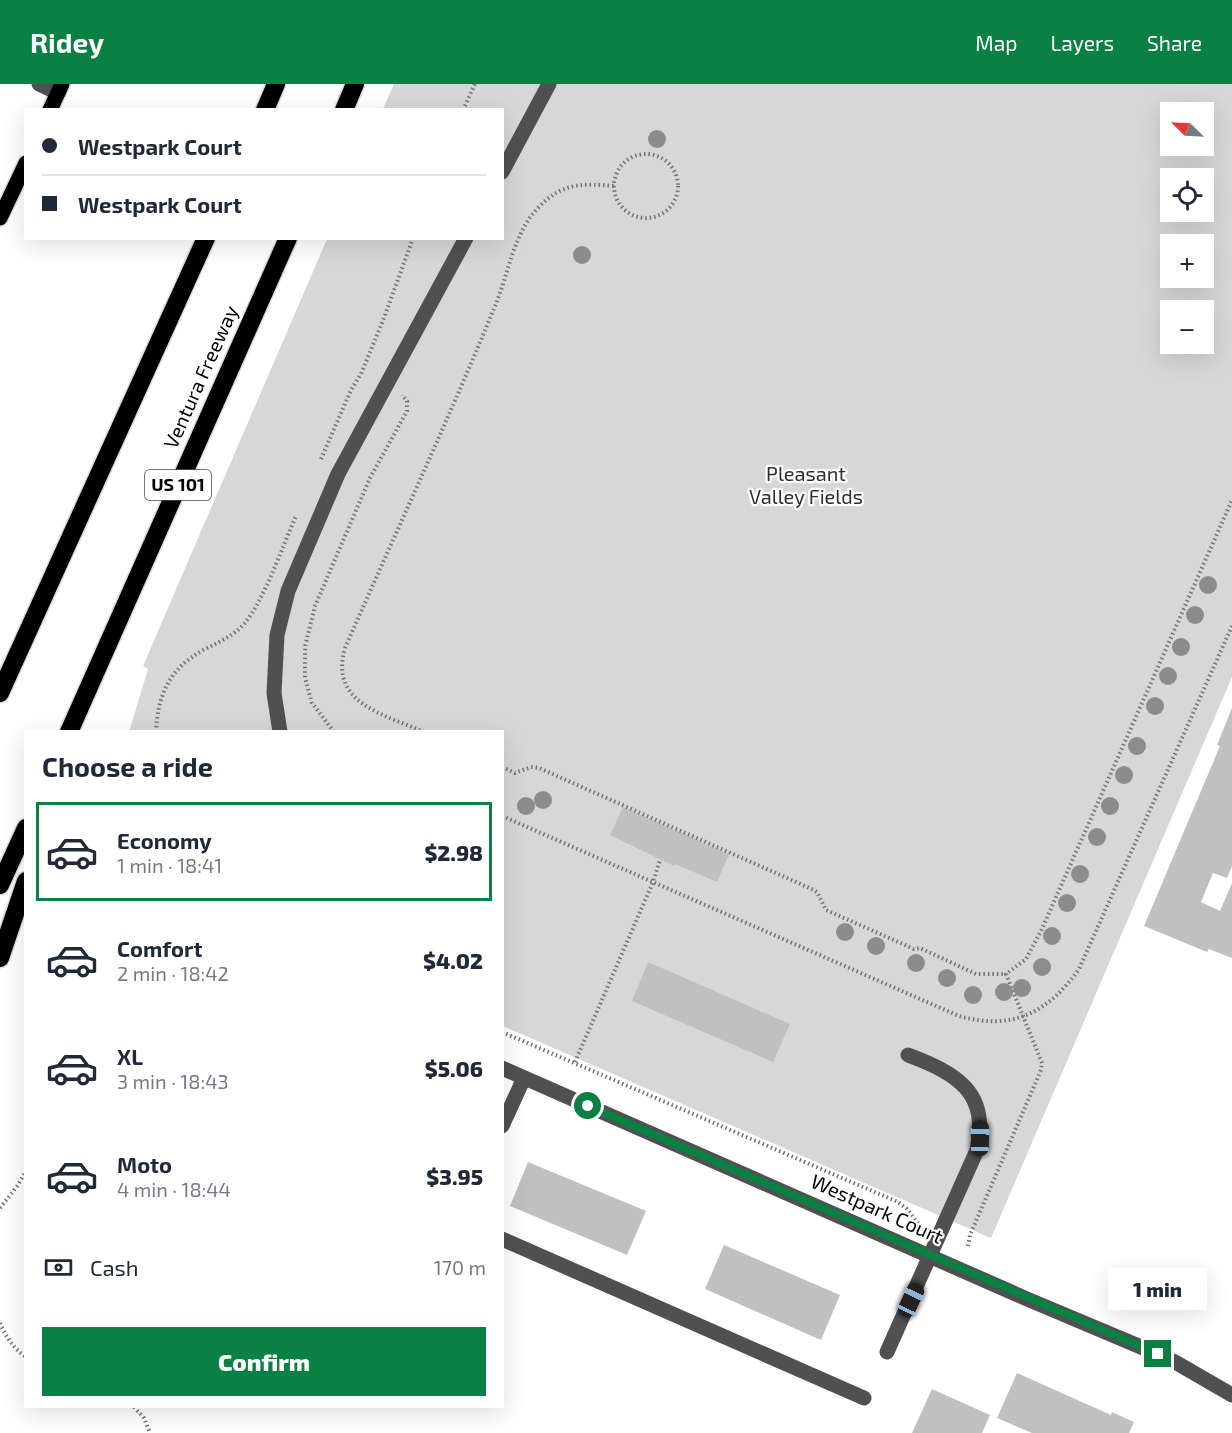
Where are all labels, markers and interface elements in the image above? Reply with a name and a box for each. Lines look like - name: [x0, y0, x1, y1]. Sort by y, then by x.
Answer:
- text: Ridey: [30, 25, 104, 59]
- text: Map: [975, 30, 1017, 55]
- text: Layers: [1050, 30, 1114, 55]
- text: Share: [1147, 30, 1202, 55]
- north arrow: [1160, 102, 1214, 156]
- map controls: [1160, 102, 1214, 354]
- text: Westpark Court: [78, 133, 242, 159]
- button: locate: [1160, 168, 1214, 222]
- text: Westpark Court: [78, 191, 242, 217]
- button: +: [1160, 234, 1214, 288]
- button: −: [1160, 300, 1214, 354]
- street label: Ventura Freeway: [158, 301, 243, 452]
- park label: Pleasant Valley Fields: [749, 461, 863, 508]
- road number: US 101: [145, 470, 211, 500]
- text: Choose a ride: [42, 750, 213, 782]
- icon: car: [45, 825, 99, 879]
- text: Economy: [117, 827, 212, 853]
- text: $2.98: [424, 839, 483, 865]
- text: 1 min · 18:41: [117, 853, 222, 877]
- icon: car: [45, 933, 99, 987]
- text: Comfort: [117, 935, 202, 961]
- text: $4.02: [423, 947, 483, 973]
- text: 2 min · 18:42: [117, 961, 229, 985]
- icon: car: [45, 1041, 99, 1095]
- text: XL: [117, 1043, 143, 1069]
- text: $5.06: [425, 1055, 483, 1081]
- text: 3 min · 18:43: [117, 1069, 229, 1093]
- route start: [574, 1092, 601, 1119]
- car: [971, 1120, 989, 1156]
- icon: car: [45, 1149, 99, 1203]
- text: Moto: [117, 1151, 172, 1177]
- text: $3.95: [426, 1163, 483, 1189]
- street label: Westpark Court: [808, 1168, 947, 1248]
- text: 4 min · 18:44: [117, 1177, 231, 1201]
- icon: cash: [42, 1251, 75, 1284]
- text: Cash: [90, 1254, 139, 1280]
- text: 170 m: [434, 1255, 486, 1279]
- callout: 1 min: [1108, 1267, 1208, 1309]
- text: 1 min: [1133, 1277, 1182, 1301]
- car: [895, 1280, 927, 1320]
- button: Confirm: [42, 1327, 486, 1396]
- route end: [1144, 1340, 1171, 1367]

